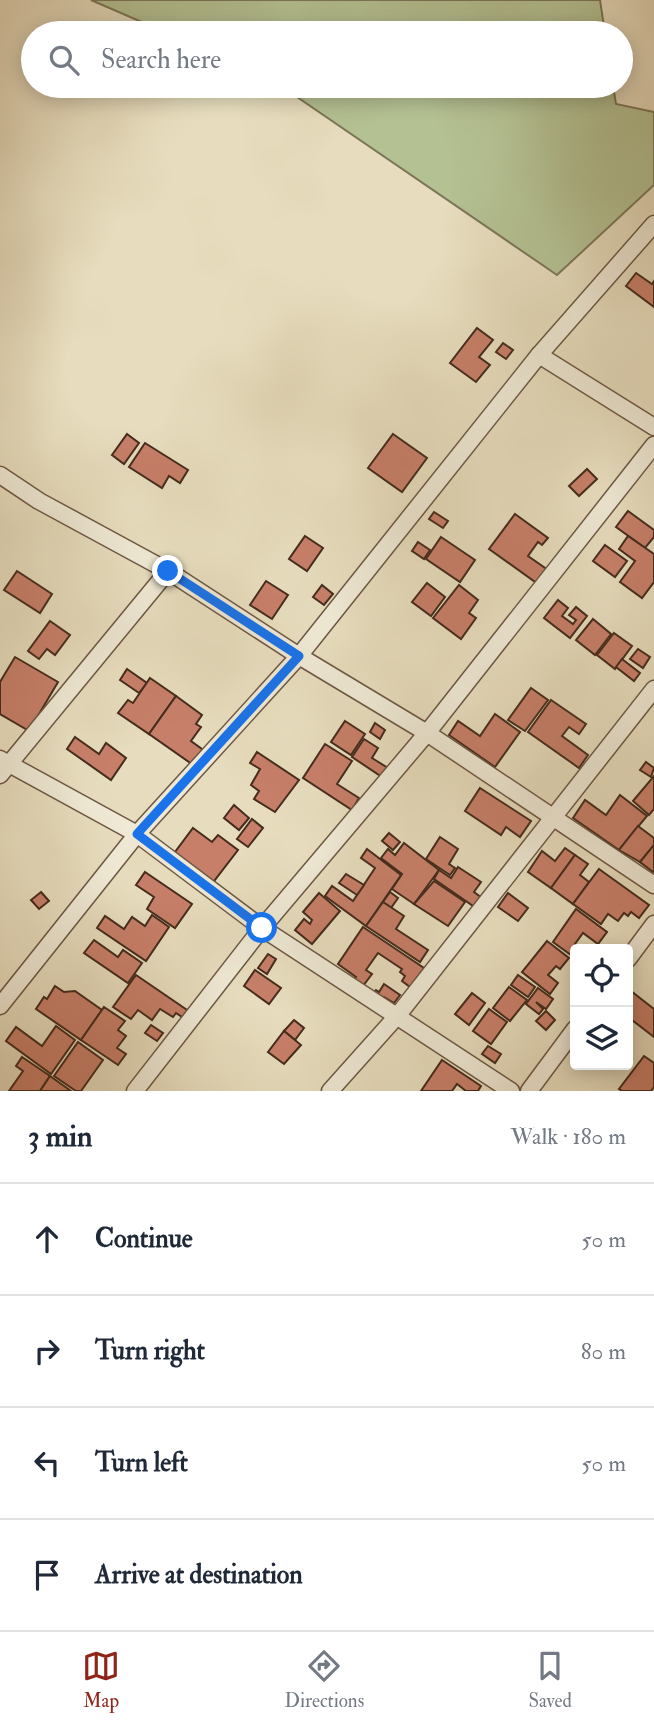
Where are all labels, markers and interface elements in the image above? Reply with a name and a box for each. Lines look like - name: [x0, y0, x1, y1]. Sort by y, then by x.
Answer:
- search box: [21, 21, 633, 98]
- icon: search: [45, 41, 83, 79]
- text: Search here: [101, 44, 221, 76]
- route end: [152, 555, 183, 586]
- route start: [246, 912, 277, 943]
- map controls: [570, 944, 633, 1070]
- button: locate: [570, 944, 633, 1007]
- button: layers: [570, 1007, 633, 1070]
- text: 3 min: [28, 1118, 93, 1155]
- text: Walk · 180 m: [511, 1122, 626, 1151]
- icon: ahead: [28, 1220, 66, 1258]
- text: Continue: [95, 1223, 193, 1255]
- text: 50 m: [582, 1225, 626, 1254]
- icon: right: [28, 1332, 66, 1370]
- text: Turn right: [95, 1335, 205, 1367]
- text: 80 m: [581, 1337, 626, 1366]
- icon: left: [28, 1444, 66, 1482]
- text: Turn left: [95, 1447, 188, 1479]
- text: 50 m: [582, 1449, 626, 1478]
- icon: arrive: [28, 1556, 66, 1594]
- text: Arrive at destination: [95, 1559, 303, 1591]
- tab: Map: [82, 1647, 120, 1713]
- tab: Directions: [284, 1647, 364, 1713]
- tab: Saved: [528, 1647, 572, 1713]

